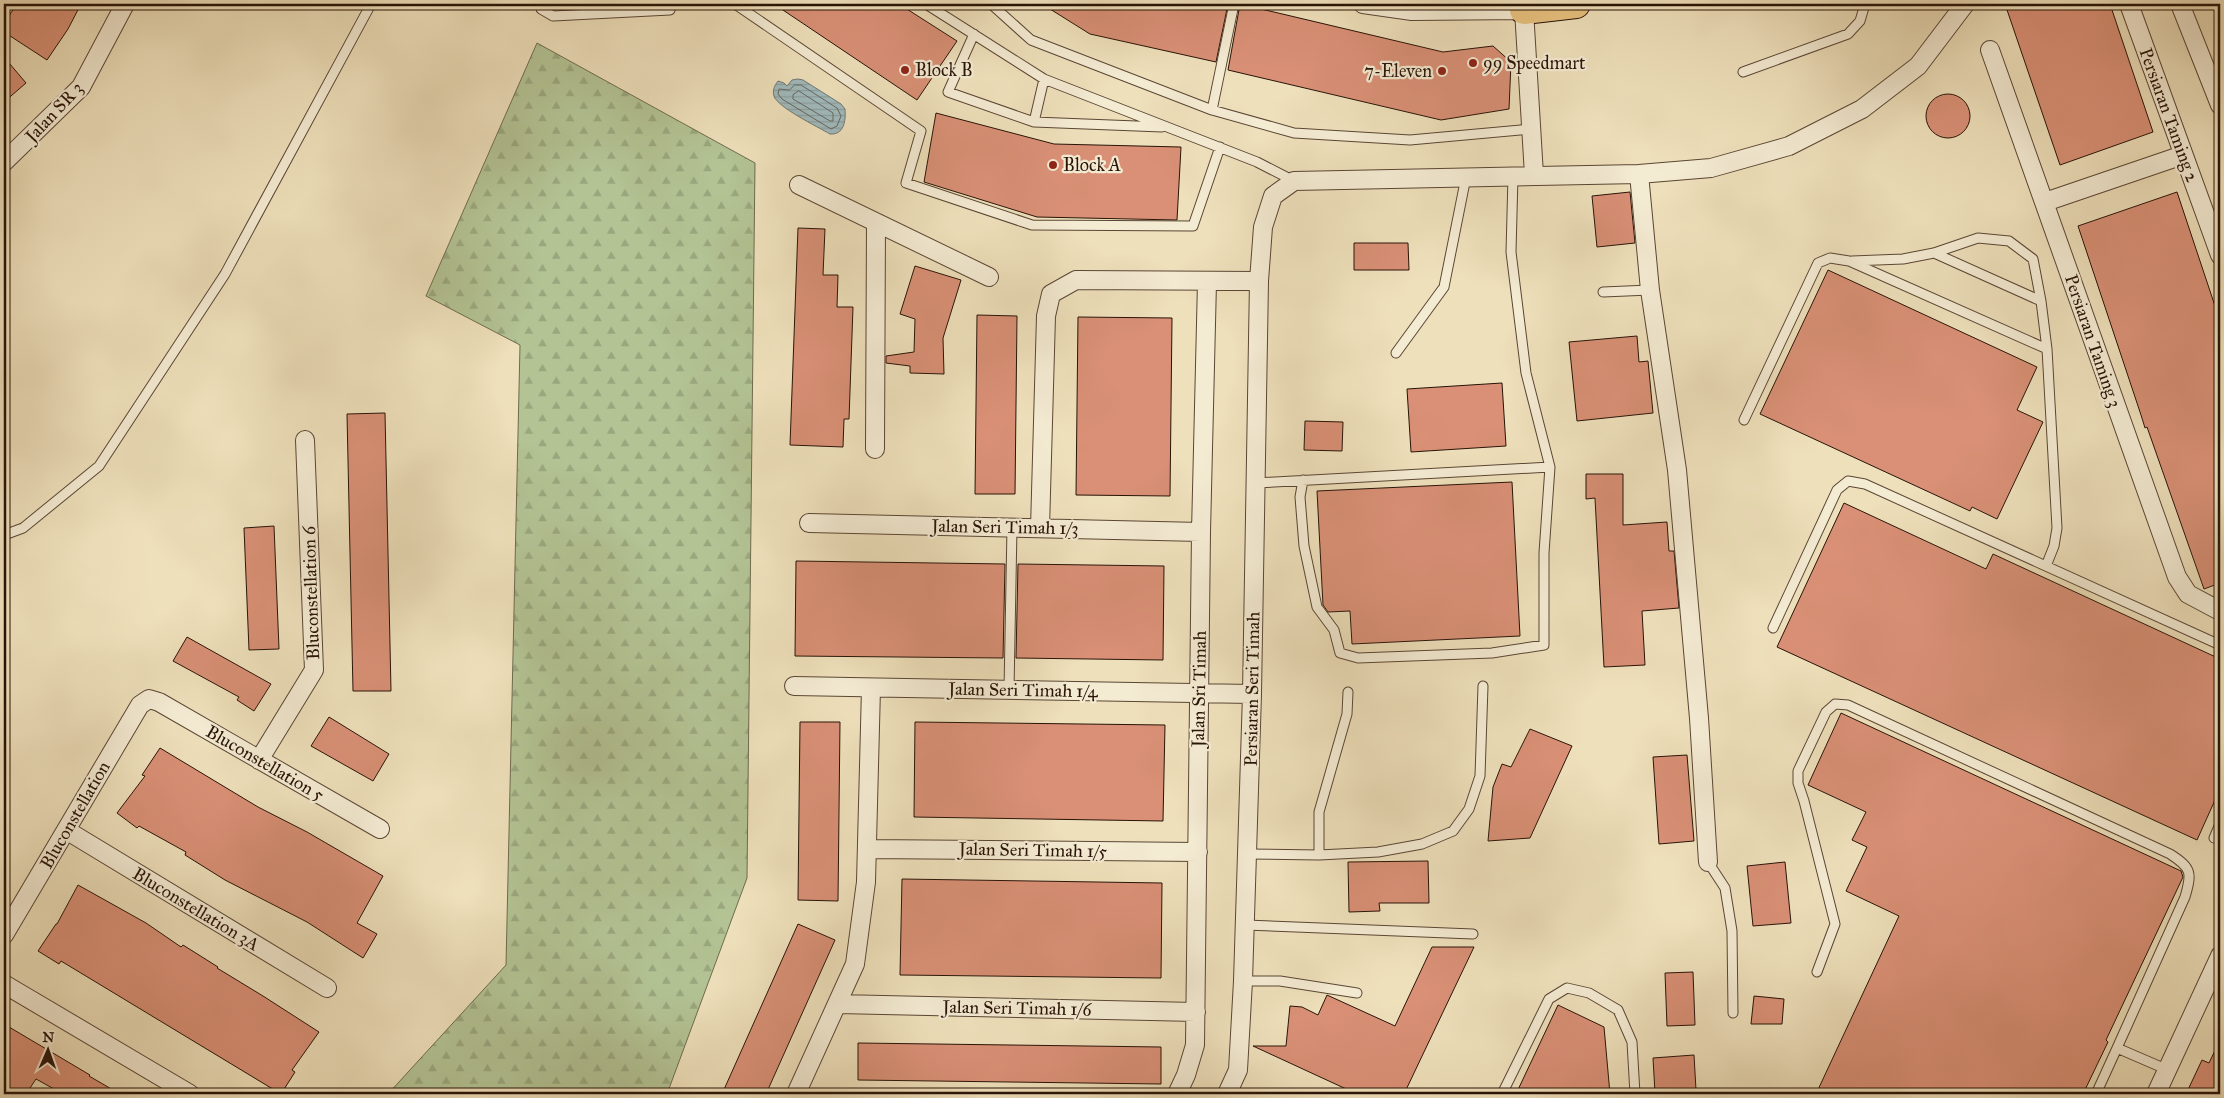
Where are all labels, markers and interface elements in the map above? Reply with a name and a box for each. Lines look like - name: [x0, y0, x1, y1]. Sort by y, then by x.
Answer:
- street label: Persiaran Taming 2: [2134, 45, 2203, 185]
- place label: 99 Speedmart: [1483, 52, 1586, 74]
- marker: 99 Speedmart: [1467, 57, 1479, 69]
- place label: Block B: [915, 59, 973, 81]
- place label: 7-Eleven: [1364, 60, 1432, 82]
- marker: Block B: [899, 64, 911, 76]
- marker: 7-Eleven: [1436, 65, 1448, 77]
- street label: Jalan SR 3: [19, 77, 88, 149]
- place label: Block A: [1063, 154, 1121, 176]
- marker: Block A: [1047, 159, 1059, 171]
- street label: Persiaran Taming 3: [2059, 272, 2126, 411]
- street label: Jalan Seri Timah 1/3: [929, 515, 1079, 540]
- street label: Bluconstellation 6: [298, 525, 324, 660]
- street label: Persiaran Seri Timah: [1240, 611, 1264, 767]
- street label: Jalan Sri Timah: [1187, 631, 1212, 749]
- street label: Jalan Seri Timah 1/4: [946, 678, 1099, 703]
- street label: Bluconstellation 5: [202, 720, 329, 806]
- street label: Bluconstellation: [35, 757, 115, 873]
- street label: Jalan Seri Timah 1/5: [957, 838, 1108, 863]
- street label: Bluconstellation 3A: [129, 863, 263, 955]
- street label: Jalan Seri Timah 1/6: [940, 996, 1092, 1021]
- north arrow: [22, 1026, 72, 1076]
- text: N: [42, 1029, 55, 1046]

